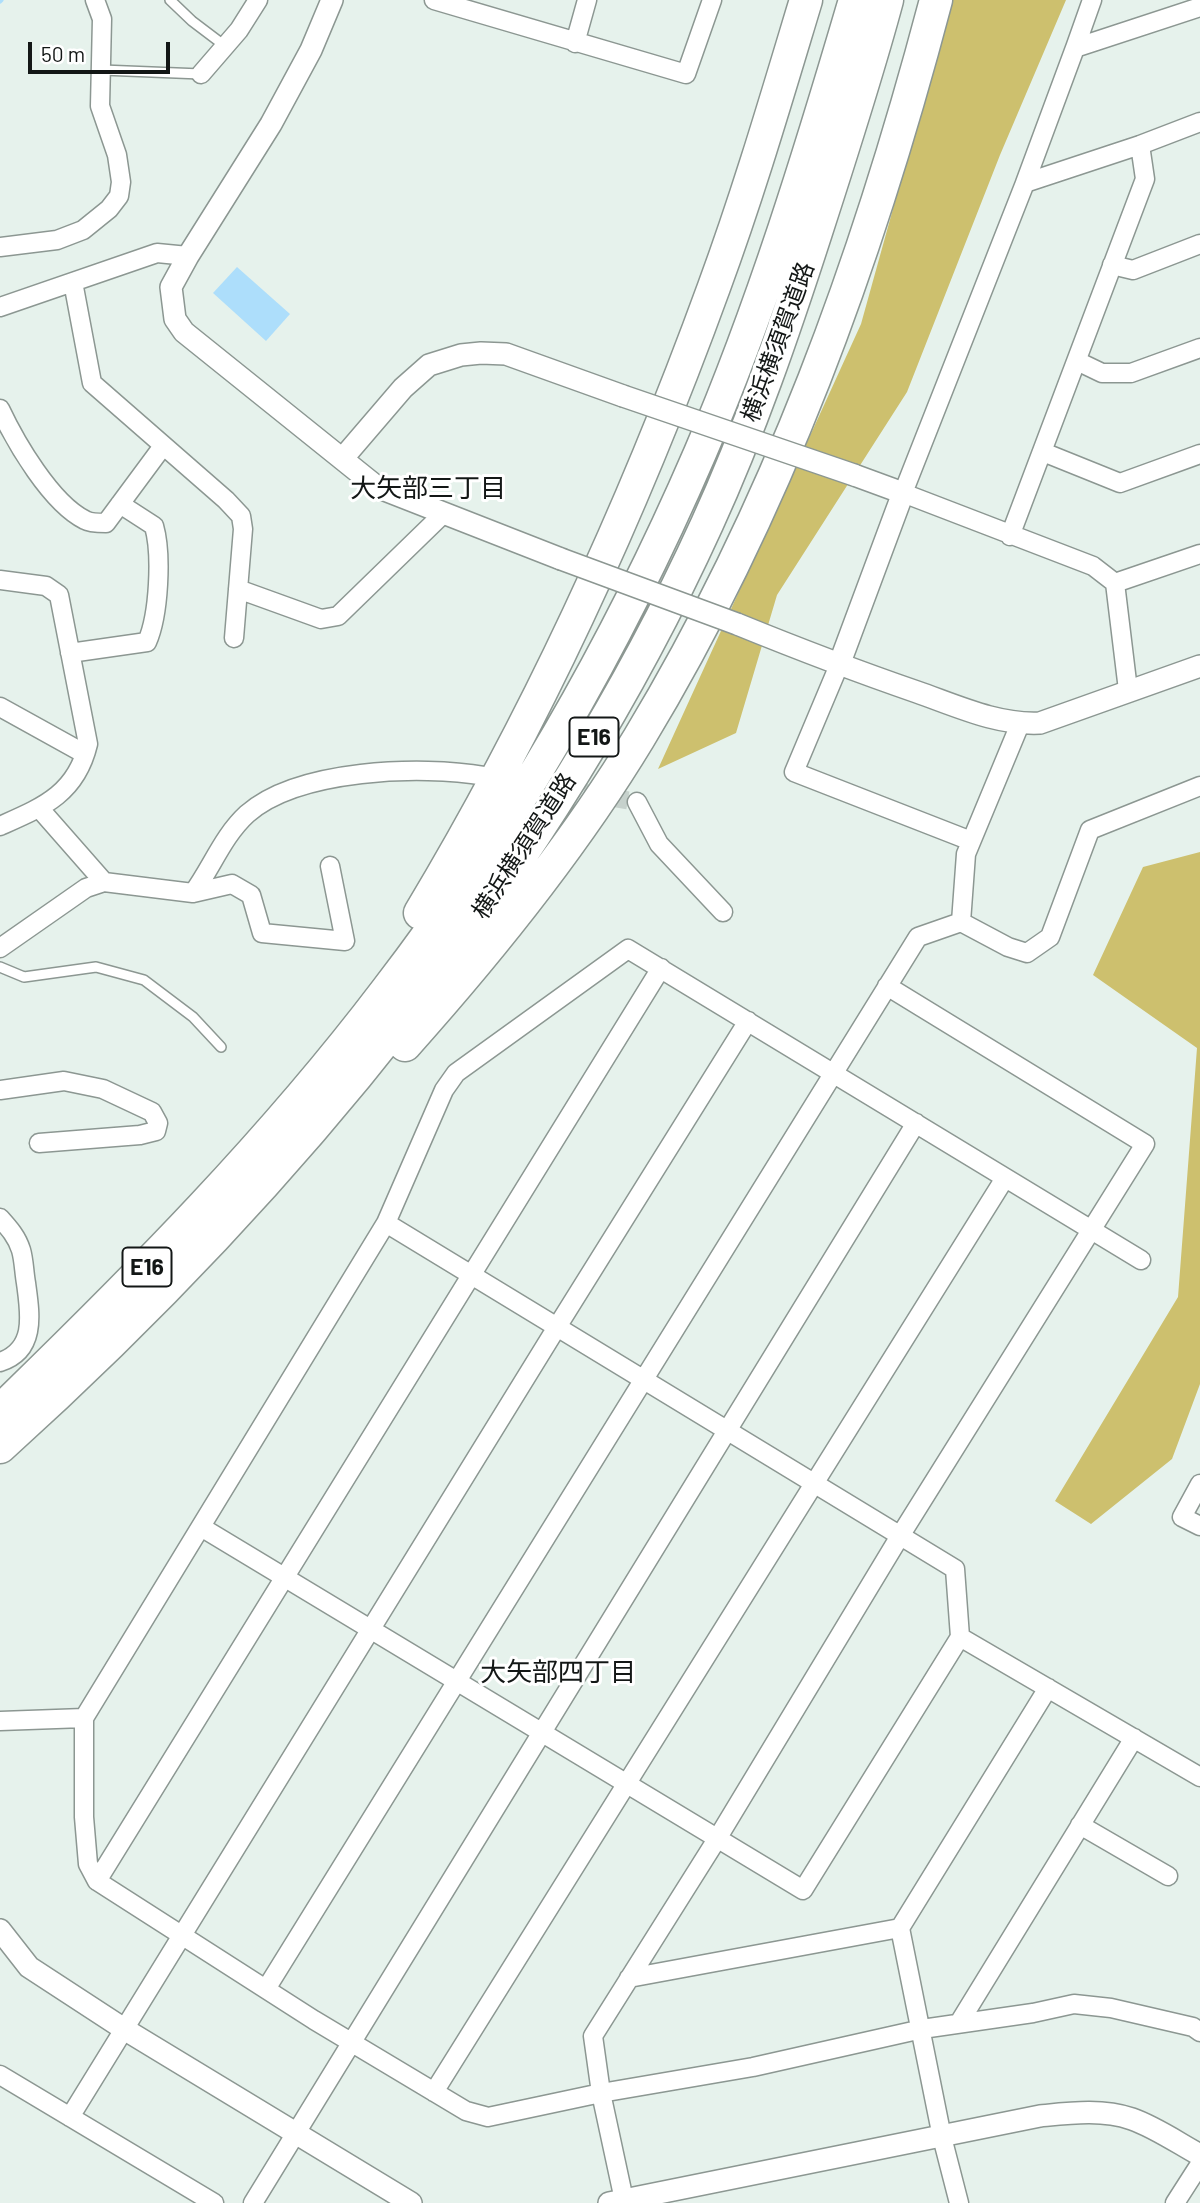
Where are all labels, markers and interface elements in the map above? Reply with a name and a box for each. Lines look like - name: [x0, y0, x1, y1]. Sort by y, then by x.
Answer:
- scale bar: [32, 28, 173, 72]
- text: 50 m: [41, 41, 85, 66]
- street label: 横浜横須賀道路: [736, 258, 820, 426]
- district label: 大矢部三丁目: [350, 472, 506, 504]
- road number: E16: [570, 718, 618, 757]
- street label: 横浜横須賀道路: [466, 768, 582, 924]
- road number: E16: [122, 1248, 172, 1286]
- district label: 大矢部四丁目: [480, 1656, 636, 1688]

